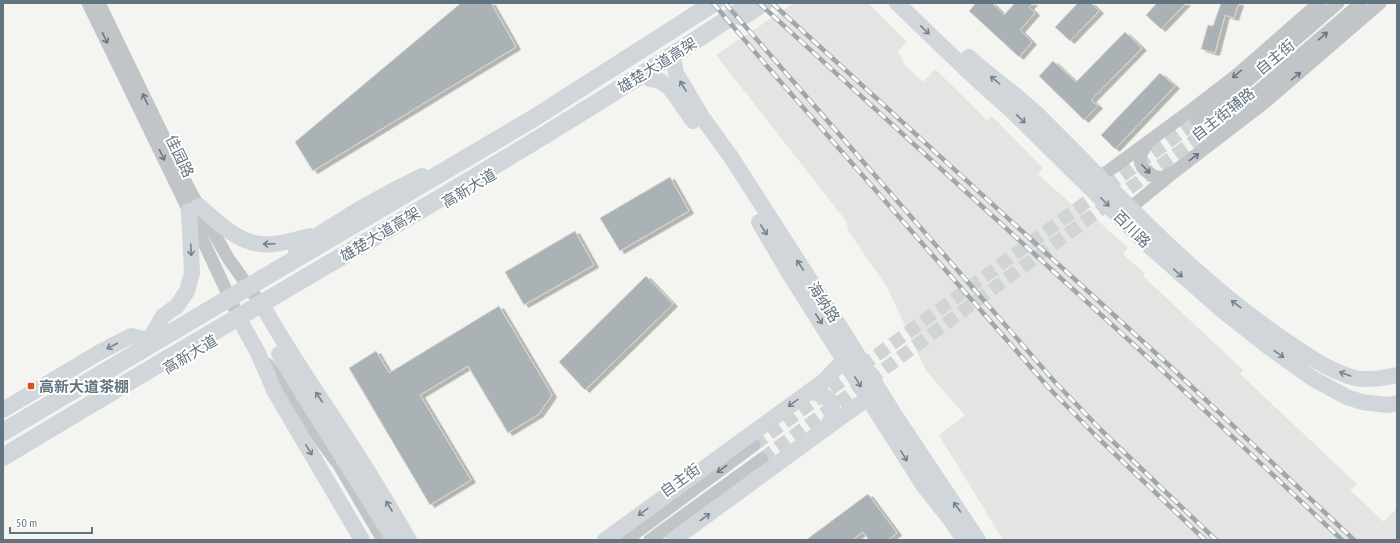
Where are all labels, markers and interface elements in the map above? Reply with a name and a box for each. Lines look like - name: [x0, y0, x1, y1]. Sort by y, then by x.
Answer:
- one-way arrow: [920, 25, 930, 35]
- one-way arrow: [102, 32, 109, 44]
- one-way arrow: [1318, 32, 1328, 41]
- street label: 雄楚大道高架: [614, 33, 700, 97]
- street label: 自主街: [1252, 35, 1298, 79]
- one-way arrow: [1231, 70, 1242, 79]
- one-way arrow: [1291, 72, 1302, 81]
- one-way arrow: [990, 76, 1001, 85]
- one-way arrow: [679, 80, 687, 92]
- street label: 自主街辅路: [1188, 83, 1258, 145]
- one-way arrow: [141, 93, 148, 105]
- one-way arrow: [1015, 114, 1025, 123]
- street label: 佳园路: [162, 132, 198, 180]
- one-way arrow: [159, 149, 166, 161]
- one-way arrow: [1189, 153, 1200, 161]
- street label: 高新大道: [438, 164, 500, 212]
- one-way arrow: [1141, 165, 1151, 174]
- one-way arrow: [1100, 197, 1109, 207]
- street label: 雄楚大道高架: [337, 203, 423, 265]
- street label: 百川路: [1109, 206, 1155, 252]
- one-way arrow: [761, 224, 769, 236]
- one-way arrow: [263, 240, 276, 248]
- one-way arrow: [187, 243, 194, 256]
- one-way arrow: [796, 259, 804, 271]
- one-way arrow: [1173, 268, 1183, 277]
- street label: 海纳路: [804, 278, 844, 326]
- one-way arrow: [1231, 300, 1242, 308]
- one-way arrow: [815, 313, 823, 324]
- street label: 高新大道: [159, 330, 221, 378]
- one-way arrow: [107, 342, 119, 350]
- one-way arrow: [1273, 350, 1284, 358]
- one-way arrow: [1339, 370, 1352, 377]
- one-way arrow: [854, 376, 862, 387]
- place label: 高新大道茶棚: [39, 377, 129, 396]
- marker: 高新大道茶棚: [26, 381, 36, 391]
- one-way arrow: [315, 392, 323, 403]
- one-way arrow: [788, 399, 799, 407]
- one-way arrow: [305, 444, 313, 455]
- one-way arrow: [901, 450, 909, 462]
- street label: 自主街: [656, 459, 704, 501]
- one-way arrow: [717, 464, 728, 473]
- one-way arrow: [384, 500, 392, 512]
- one-way arrow: [953, 502, 961, 513]
- one-way arrow: [637, 508, 648, 517]
- scale bar: [10, 509, 92, 535]
- one-way arrow: [699, 513, 710, 521]
- text: 50 m: [16, 515, 37, 530]

